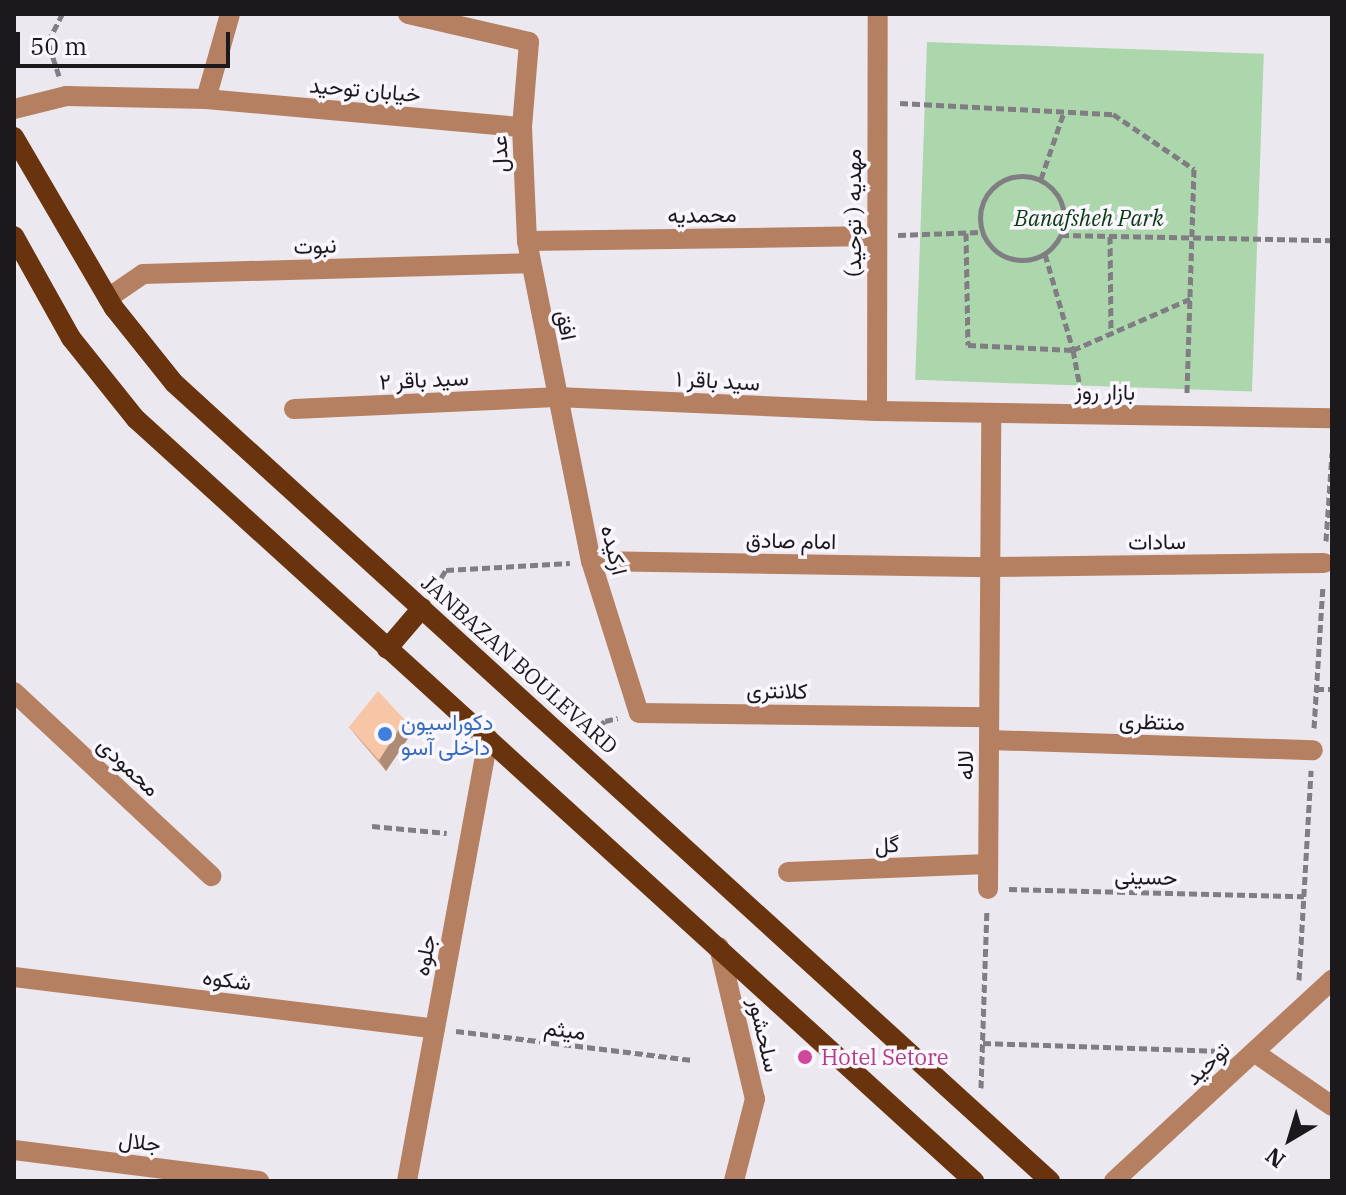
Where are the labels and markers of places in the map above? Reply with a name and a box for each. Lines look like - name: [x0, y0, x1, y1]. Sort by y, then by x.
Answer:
- place label: دکوراسیون داخلی آسو: [401, 708, 493, 760]
- marker: دکوراسیون داخلی آسو: [376, 725, 394, 743]
- place label: Hotel Setore: [821, 1044, 948, 1070]
- marker: Hotel Setore: [796, 1048, 814, 1066]

